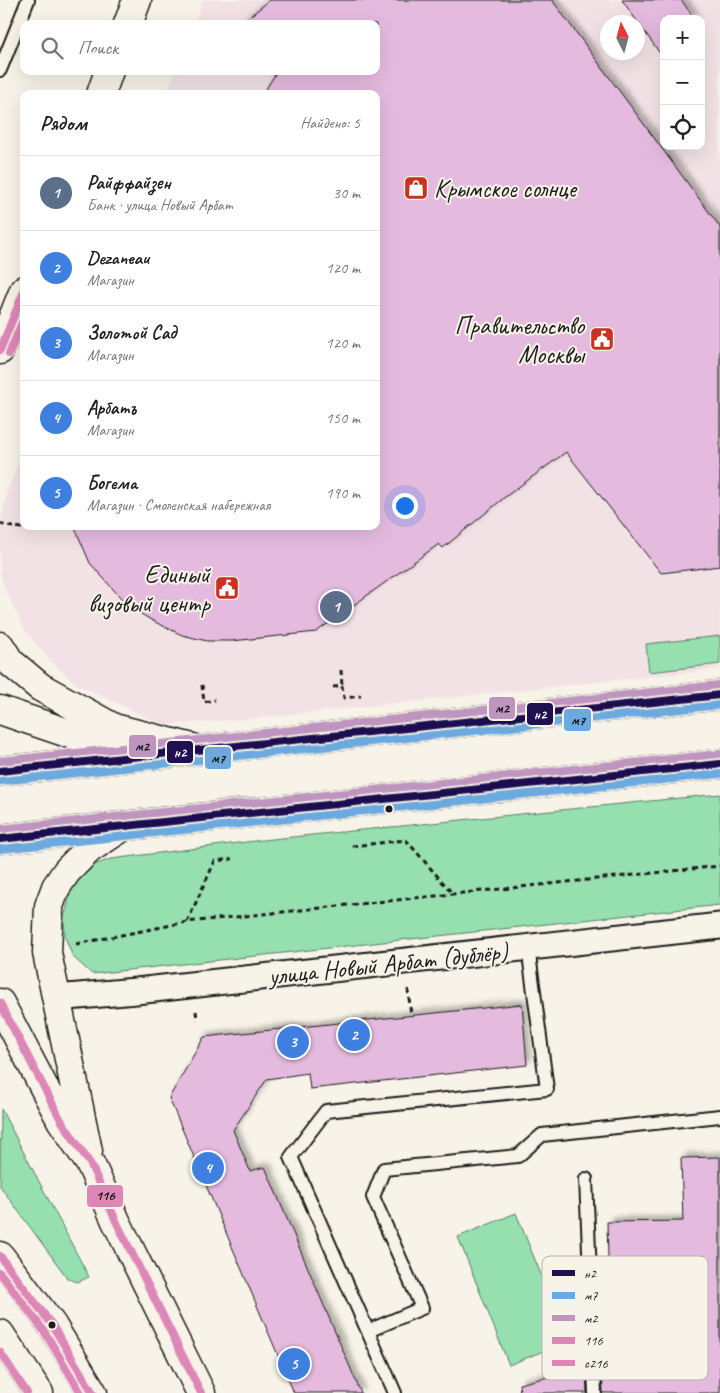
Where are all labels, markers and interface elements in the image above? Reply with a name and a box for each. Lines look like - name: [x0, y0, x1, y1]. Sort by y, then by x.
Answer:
- north arrow: [600, 15, 645, 60]
- map controls: [660, 15, 705, 150]
- button: +: [660, 15, 705, 60]
- search box: [20, 20, 380, 75]
- icon: search: [38, 34, 66, 62]
- text: Поиск: [78, 36, 118, 60]
- button: −: [660, 60, 705, 105]
- button: locate: [660, 105, 705, 150]
- text: Рядом: [40, 110, 87, 136]
- text: Найдено: 5: [300, 113, 360, 133]
- text: Райффайзен: [87, 171, 171, 195]
- place label: Крымское солнце: [434, 173, 578, 205]
- shop icon: Крымское солнце: [403, 175, 429, 201]
- text: 1: [52, 183, 60, 203]
- text: 30 m: [333, 183, 360, 203]
- text: Банк · улица Новый Арбат: [87, 195, 233, 215]
- text: Dezaneau: [87, 246, 149, 270]
- text: 2: [52, 258, 60, 278]
- text: 120 m: [326, 258, 360, 278]
- text: Магазин: [87, 270, 134, 290]
- place label: Правительство Москвы: [454, 310, 586, 371]
- text: Золотой Сад: [87, 321, 176, 345]
- public building icon: Правительство Москвы: [589, 326, 615, 352]
- text: 3: [52, 333, 60, 353]
- text: 120 m: [326, 333, 360, 353]
- text: Магазин: [87, 345, 134, 365]
- text: Арбатъ: [87, 396, 136, 420]
- text: 4: [52, 408, 60, 428]
- text: 150 m: [326, 408, 360, 428]
- text: Магазин: [87, 420, 134, 440]
- text: Богема: [87, 471, 137, 495]
- text: 5: [53, 483, 59, 503]
- text: 190 m: [326, 483, 360, 503]
- your location: [392, 493, 418, 519]
- text: Магазин · Смоленская набережная: [87, 495, 270, 515]
- place label: Единый визовый центр: [88, 559, 212, 620]
- public building icon: Единый визовый центр: [214, 575, 240, 601]
- pin: 1: [320, 588, 352, 626]
- line badge: м2: [488, 696, 516, 720]
- text: м2: [495, 700, 511, 717]
- line badge: н2: [526, 702, 554, 726]
- text: н2: [534, 706, 548, 723]
- line badge: м7: [563, 708, 592, 732]
- text: м7: [571, 712, 587, 729]
- line badge: м2: [128, 734, 157, 758]
- text: м2: [135, 738, 151, 755]
- line badge: н2: [166, 740, 194, 764]
- text: н2: [174, 744, 188, 761]
- line badge: м7: [204, 746, 232, 770]
- text: м7: [211, 750, 227, 767]
- unlabelled marker: [384, 804, 394, 814]
- street label: улица Новый Арбат (дублёр): [265, 935, 511, 993]
- pin: 2: [338, 1016, 370, 1054]
- pin: 3: [277, 1023, 309, 1061]
- pin: 4: [192, 1149, 224, 1187]
- line badge: 116: [86, 1184, 124, 1208]
- text: 116: [95, 1187, 116, 1204]
- legend: [542, 1256, 708, 1380]
- text: н2: [584, 1265, 598, 1282]
- text: м7: [584, 1287, 598, 1304]
- text: м2: [584, 1310, 599, 1327]
- unlabelled marker: [47, 1320, 57, 1330]
- text: 116: [584, 1332, 604, 1349]
- pin: 5: [278, 1345, 310, 1383]
- text: с216: [584, 1355, 609, 1372]

